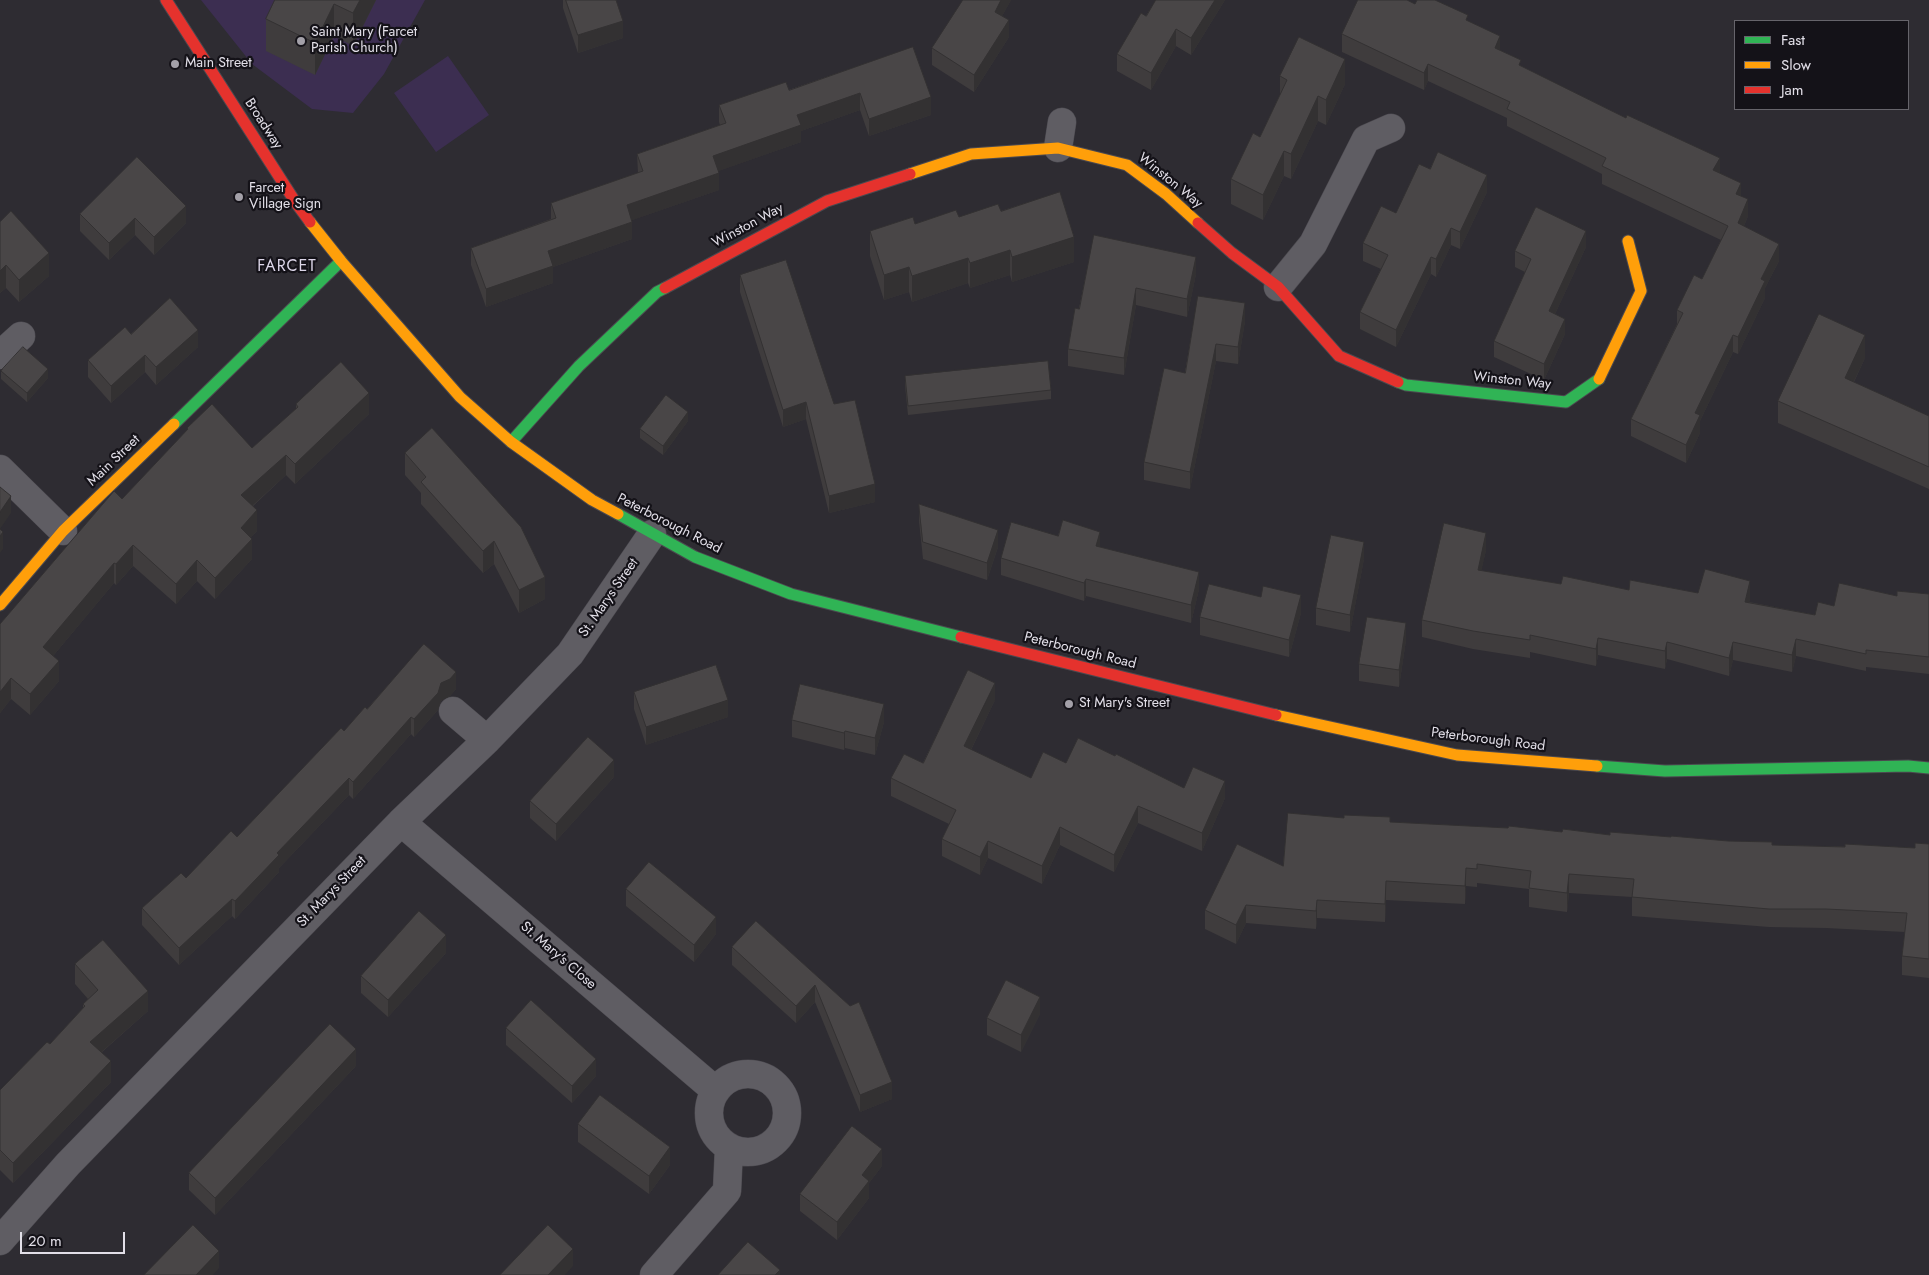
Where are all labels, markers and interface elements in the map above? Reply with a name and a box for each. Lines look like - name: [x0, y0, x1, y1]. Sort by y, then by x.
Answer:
- legend: [1734, 20, 1909, 110]
- place label: Saint Mary (Farcet Parish Church): [311, 25, 417, 58]
- text: Fast: [1781, 29, 1805, 51]
- marker: Saint Mary (Farcet Parish Church): [295, 35, 307, 47]
- text: Slow: [1781, 54, 1811, 76]
- place label: Main Street: [185, 56, 252, 72]
- marker: Main Street: [169, 58, 181, 70]
- text: Jam: [1781, 79, 1804, 101]
- street label: Broadway: [240, 95, 286, 153]
- street label: Winston Way: [1134, 150, 1206, 212]
- place label: Farcet Village Sign: [249, 181, 321, 213]
- marker: Farcet Village Sign: [233, 191, 245, 203]
- street label: Winston Way: [709, 200, 787, 252]
- district label: FARCET: [256, 257, 318, 277]
- street label: Winston Way: [1472, 369, 1552, 393]
- street label: Main Street: [84, 432, 144, 490]
- street label: Peterborough Road: [614, 490, 724, 558]
- street label: St. Marys Street: [576, 555, 642, 641]
- street label: Peterborough Road: [1022, 629, 1138, 673]
- place label: St Mary's Street: [1079, 696, 1170, 712]
- marker: St Mary's Street: [1063, 698, 1075, 710]
- street label: Peterborough Road: [1430, 725, 1546, 755]
- street label: St. Marys Street: [294, 853, 370, 931]
- street label: St. Mary's Close: [517, 919, 599, 993]
- scale bar: [22, 1222, 128, 1254]
- text: 20 m: [28, 1230, 62, 1252]

